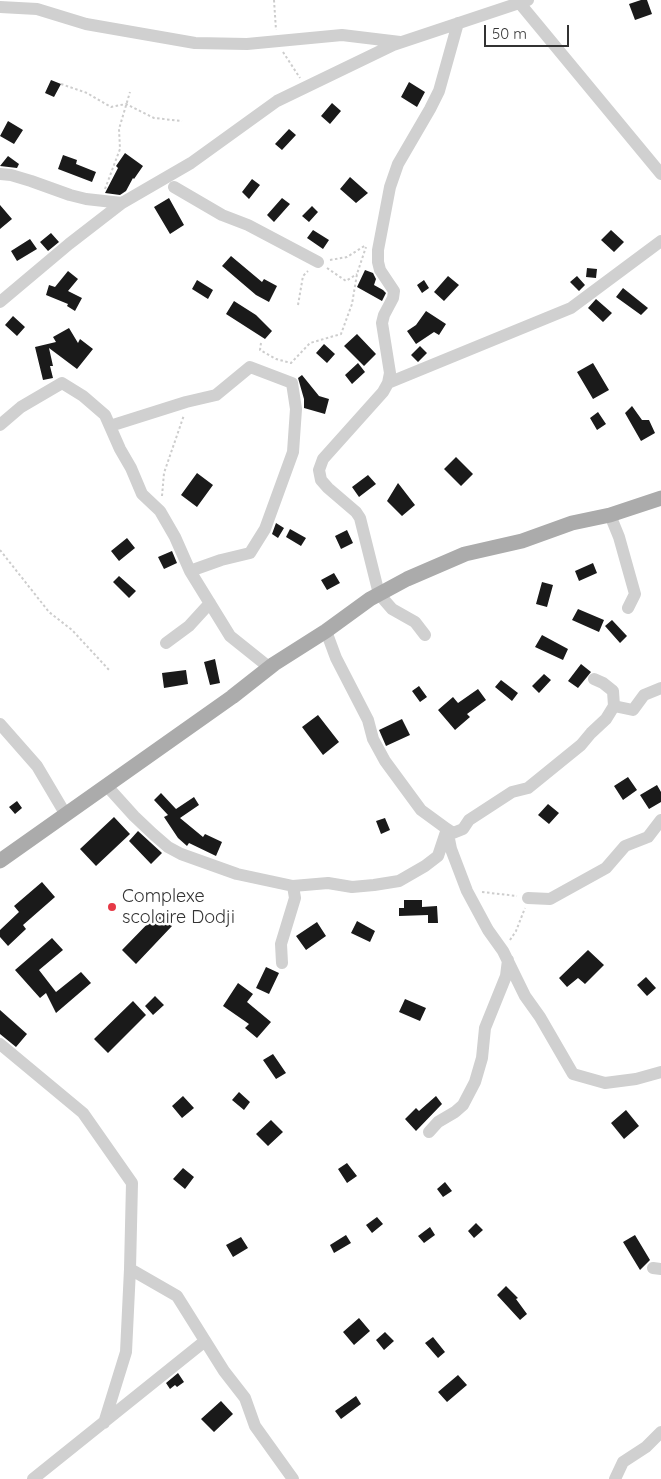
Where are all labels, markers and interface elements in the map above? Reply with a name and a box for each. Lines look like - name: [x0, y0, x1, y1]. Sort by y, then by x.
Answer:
- scale bar: [486, 15, 571, 47]
- text: 50 m: [492, 24, 527, 43]
- place label: Complexe scolaire Dodji: [122, 886, 235, 929]
- marker: Complexe scolaire Dodji: [106, 901, 118, 913]

